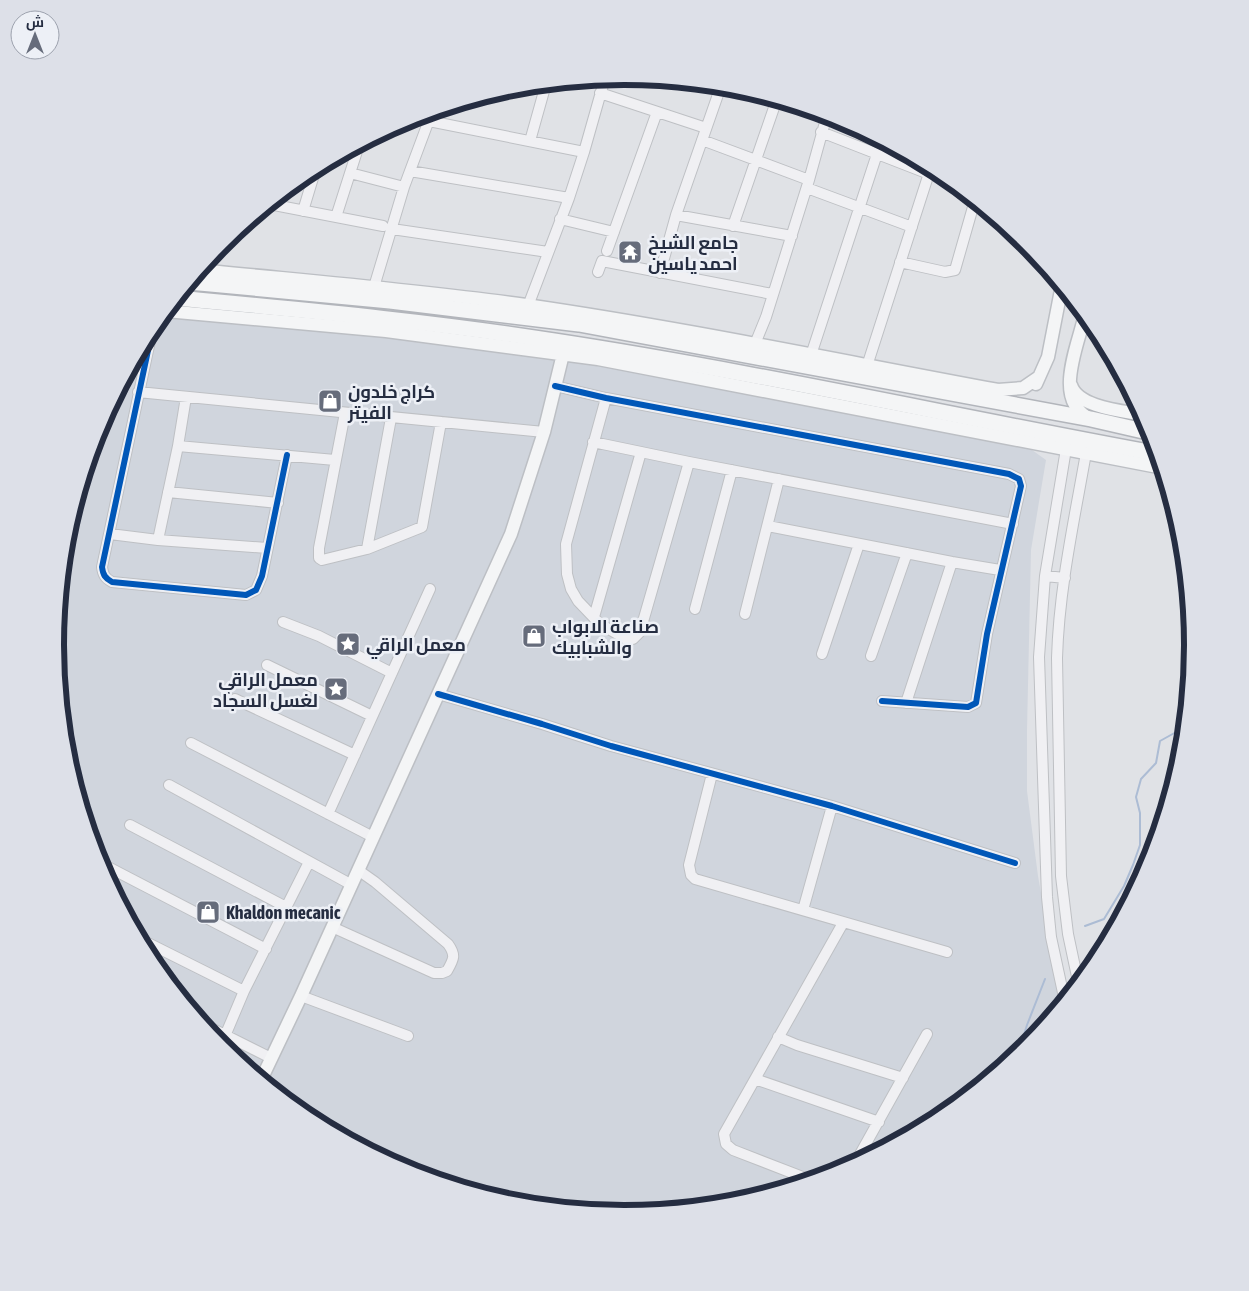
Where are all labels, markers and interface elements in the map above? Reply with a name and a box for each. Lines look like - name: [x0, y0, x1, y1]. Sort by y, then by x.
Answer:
- north arrow: [10, 10, 60, 60]
- text: ش: [26, 14, 44, 31]
- place label: جامع الشيخ احمد ياسين: [648, 232, 738, 275]
- temple icon: جامع الشيخ احمد ياسين: [617, 239, 643, 265]
- place label: كراج خلدون الفيتر: [347, 381, 435, 424]
- shop icon: كراج خلدون الفيتر: [317, 388, 343, 414]
- place label: صناعة الابواب والشبابيك: [552, 616, 659, 659]
- shop icon: صناعة الابواب والشبابيك: [521, 623, 547, 649]
- place icon: معمل الراقي: [335, 631, 361, 657]
- place label: معمل الراقي: [366, 634, 466, 660]
- place label: معمل الراقي لغسل السجاد: [213, 669, 318, 712]
- place icon: معمل الراقي لغسل السجاد: [323, 676, 349, 702]
- shop icon: Khaldon mecanic: [195, 899, 221, 925]
- place label: Khaldon mecanic: [226, 902, 341, 923]

